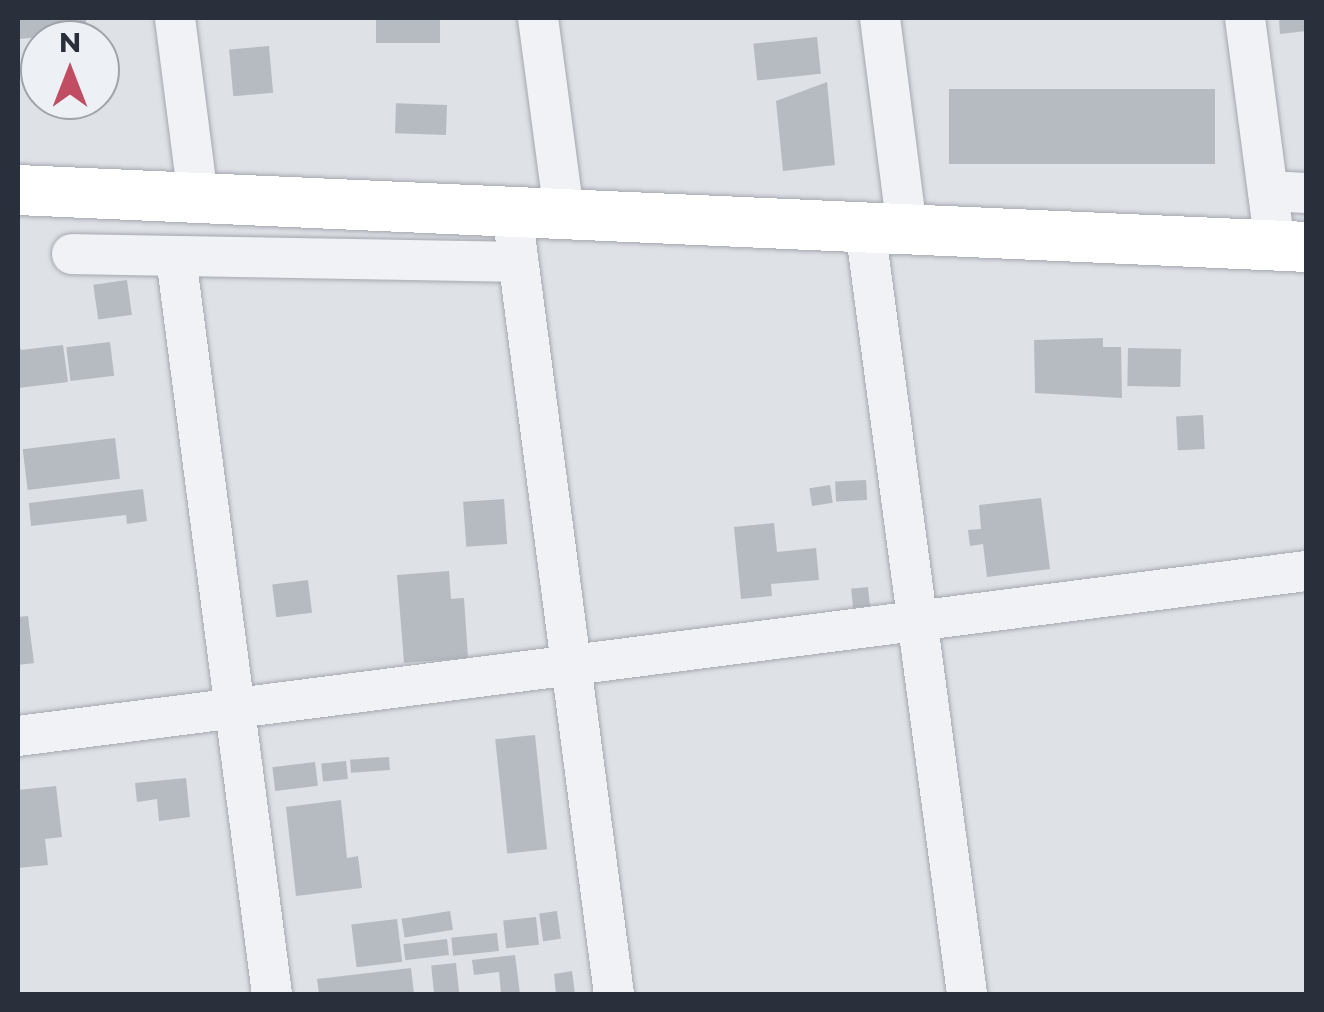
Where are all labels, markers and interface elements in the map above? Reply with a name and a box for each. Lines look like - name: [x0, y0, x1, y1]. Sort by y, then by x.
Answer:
- north arrow: [20, 20, 120, 120]
- text: N: [59, 25, 81, 59]

